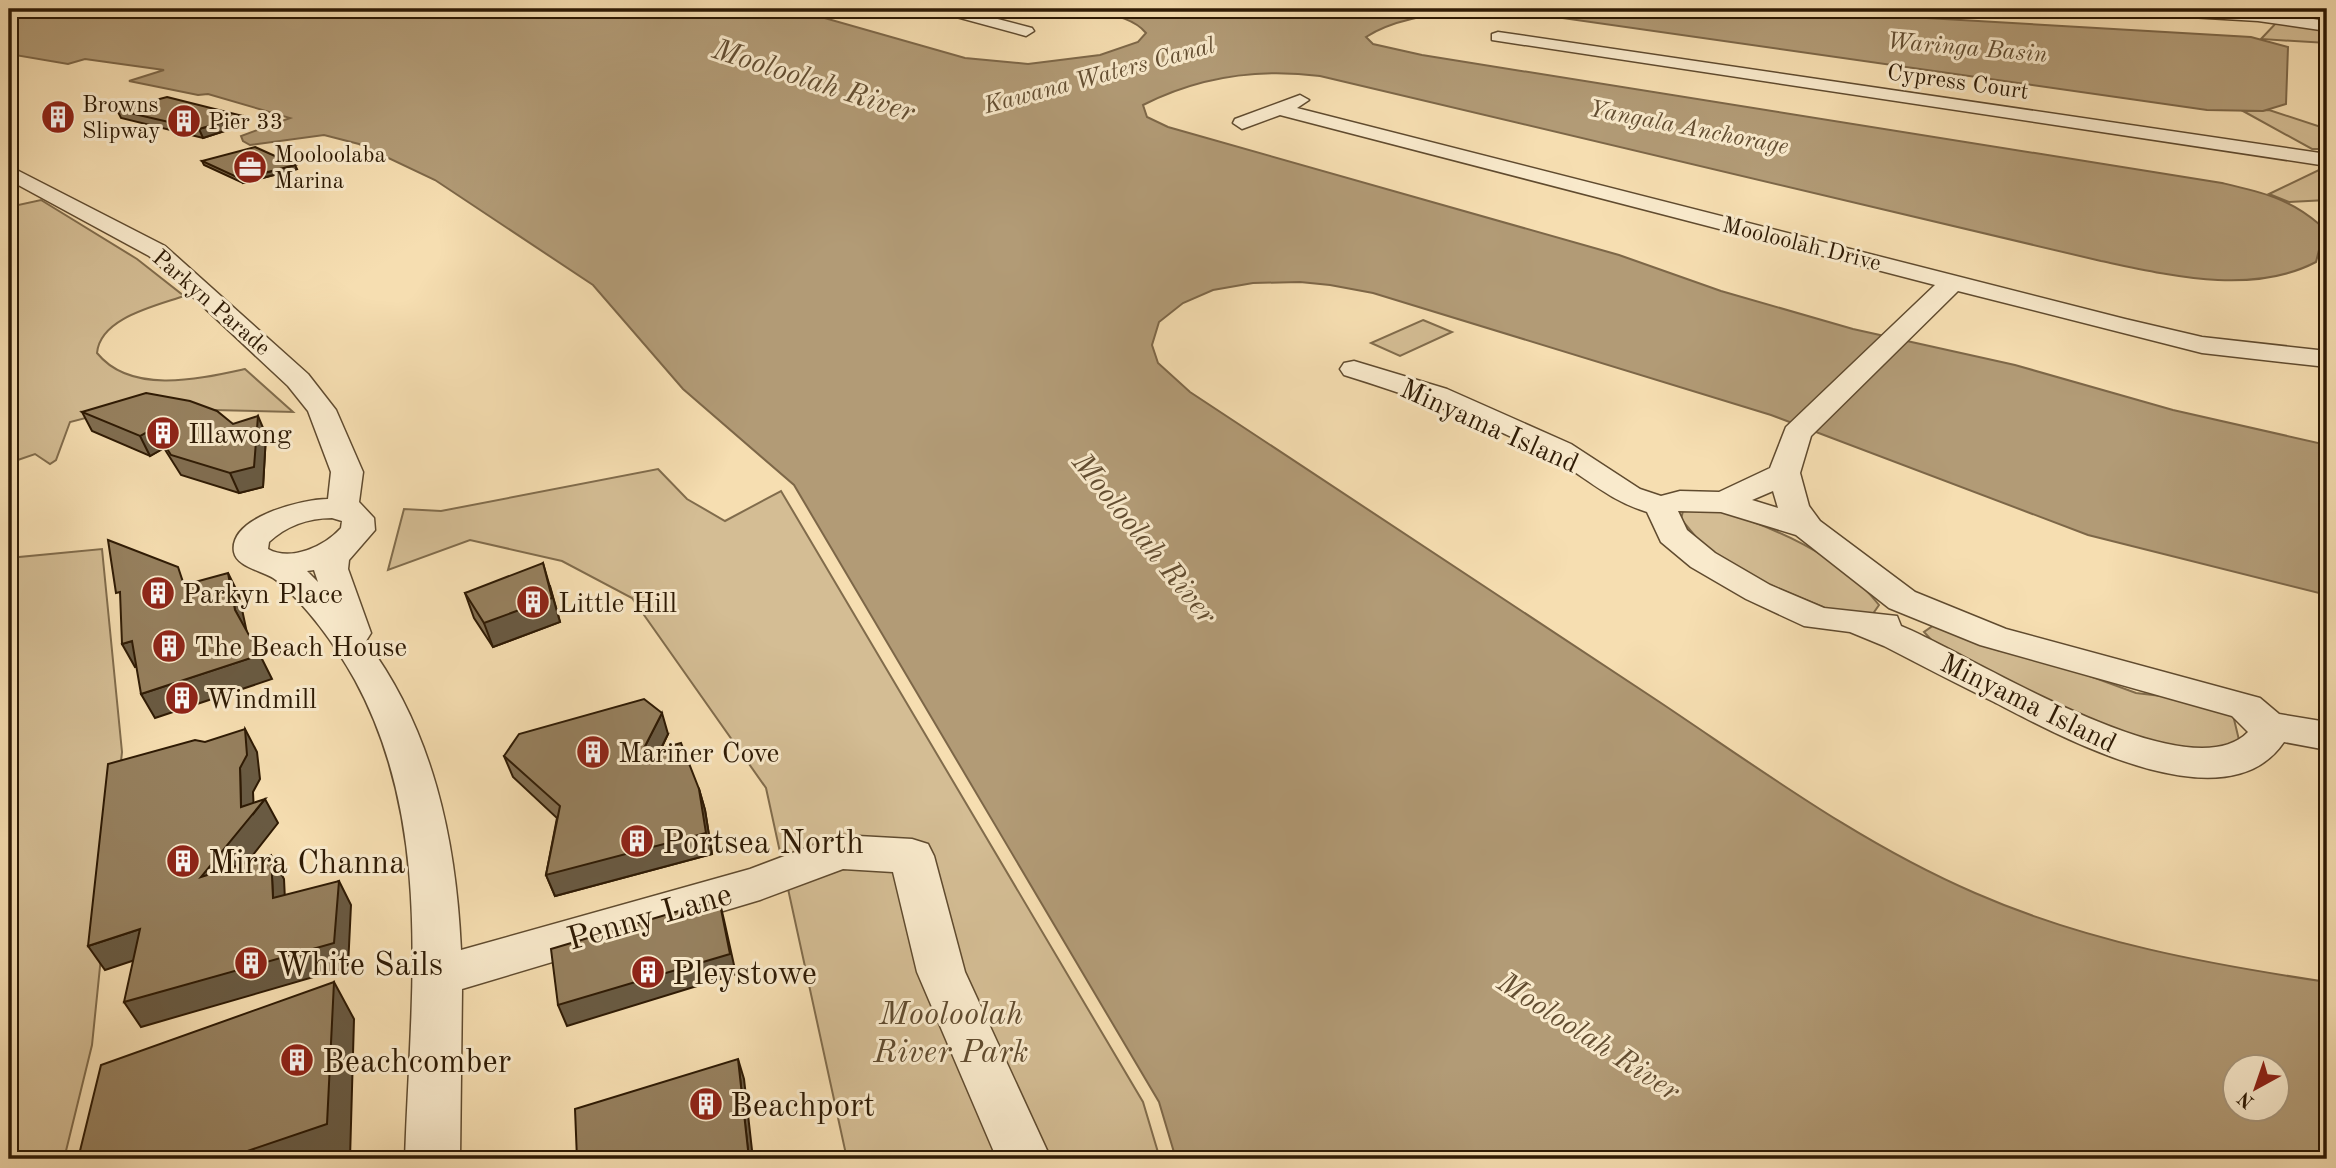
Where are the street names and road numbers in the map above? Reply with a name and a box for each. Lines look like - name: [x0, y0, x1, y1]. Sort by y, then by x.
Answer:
- street label: Cypress Court: [1886, 61, 2030, 104]
- street label: Mooloolah Drive: [1720, 214, 1883, 275]
- street label: Parkyn Parade: [148, 246, 274, 360]
- street label: Minyama Island: [1395, 376, 1582, 480]
- street label: Minyama Island: [1935, 650, 2120, 759]
- street label: Penny Lane: [564, 879, 736, 958]

